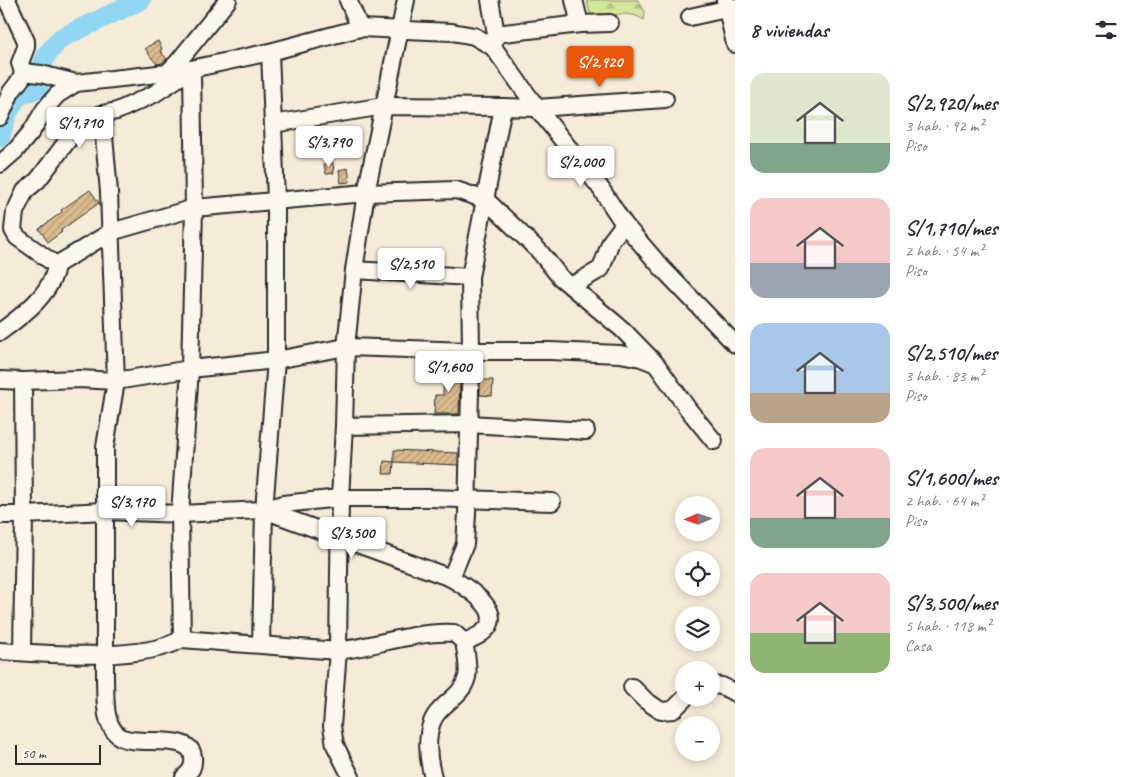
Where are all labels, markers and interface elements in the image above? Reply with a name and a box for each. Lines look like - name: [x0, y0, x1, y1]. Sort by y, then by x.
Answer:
- icon: filters: [1092, 16, 1120, 44]
- text: 8 viviendas: [750, 17, 829, 43]
- pin: S/2,920: [554, 46, 646, 88]
- text: S/2,920: [578, 52, 622, 72]
- text: S/2,920/mes: [905, 90, 997, 116]
- icon: home: [790, 93, 850, 153]
- pin: S/1,710: [34, 106, 126, 149]
- text: S/1,710: [57, 113, 103, 133]
- text: 3 hab. · 92 m²: [905, 116, 984, 136]
- pin: S/3,790: [283, 126, 375, 168]
- text: S/3,790: [307, 132, 351, 152]
- text: Piso: [905, 136, 927, 156]
- pin: S/2,000: [535, 146, 627, 188]
- text: S/2,000: [558, 152, 604, 172]
- text: S/1,710/mes: [905, 215, 997, 241]
- icon: home: [790, 218, 850, 278]
- text: 2 hab. · 54 m²: [905, 241, 984, 261]
- pin: S/2,510: [365, 248, 457, 290]
- text: S/2,510: [389, 254, 433, 274]
- text: Piso: [905, 261, 927, 281]
- text: S/2,510/mes: [905, 340, 997, 366]
- icon: home: [790, 343, 850, 403]
- pin: S/1,600: [403, 350, 495, 393]
- text: S/1,600: [426, 357, 472, 377]
- text: 3 hab. · 83 m²: [905, 366, 984, 386]
- text: Piso: [905, 386, 927, 406]
- text: S/1,600/mes: [905, 465, 998, 491]
- icon: home: [790, 468, 850, 528]
- pin: S/3,170: [86, 486, 178, 528]
- text: 2 hab. · 64 m²: [905, 491, 984, 511]
- text: S/3,170: [109, 492, 155, 512]
- north arrow: [675, 496, 720, 541]
- map controls: [675, 496, 720, 761]
- text: Piso: [905, 511, 927, 531]
- pin: S/3,500: [306, 516, 398, 559]
- text: S/3,500: [330, 523, 374, 543]
- button: locate: [675, 551, 720, 596]
- text: S/3,500/mes: [905, 590, 997, 616]
- icon: home: [790, 593, 850, 653]
- button: layers: [675, 606, 720, 651]
- text: 5 hab. · 118 m²: [905, 616, 991, 636]
- text: Casa: [905, 636, 931, 656]
- button: +: [675, 661, 720, 706]
- button: −: [675, 716, 720, 761]
- scale bar: [15, 742, 101, 765]
- text: 50 m: [22, 745, 46, 762]

